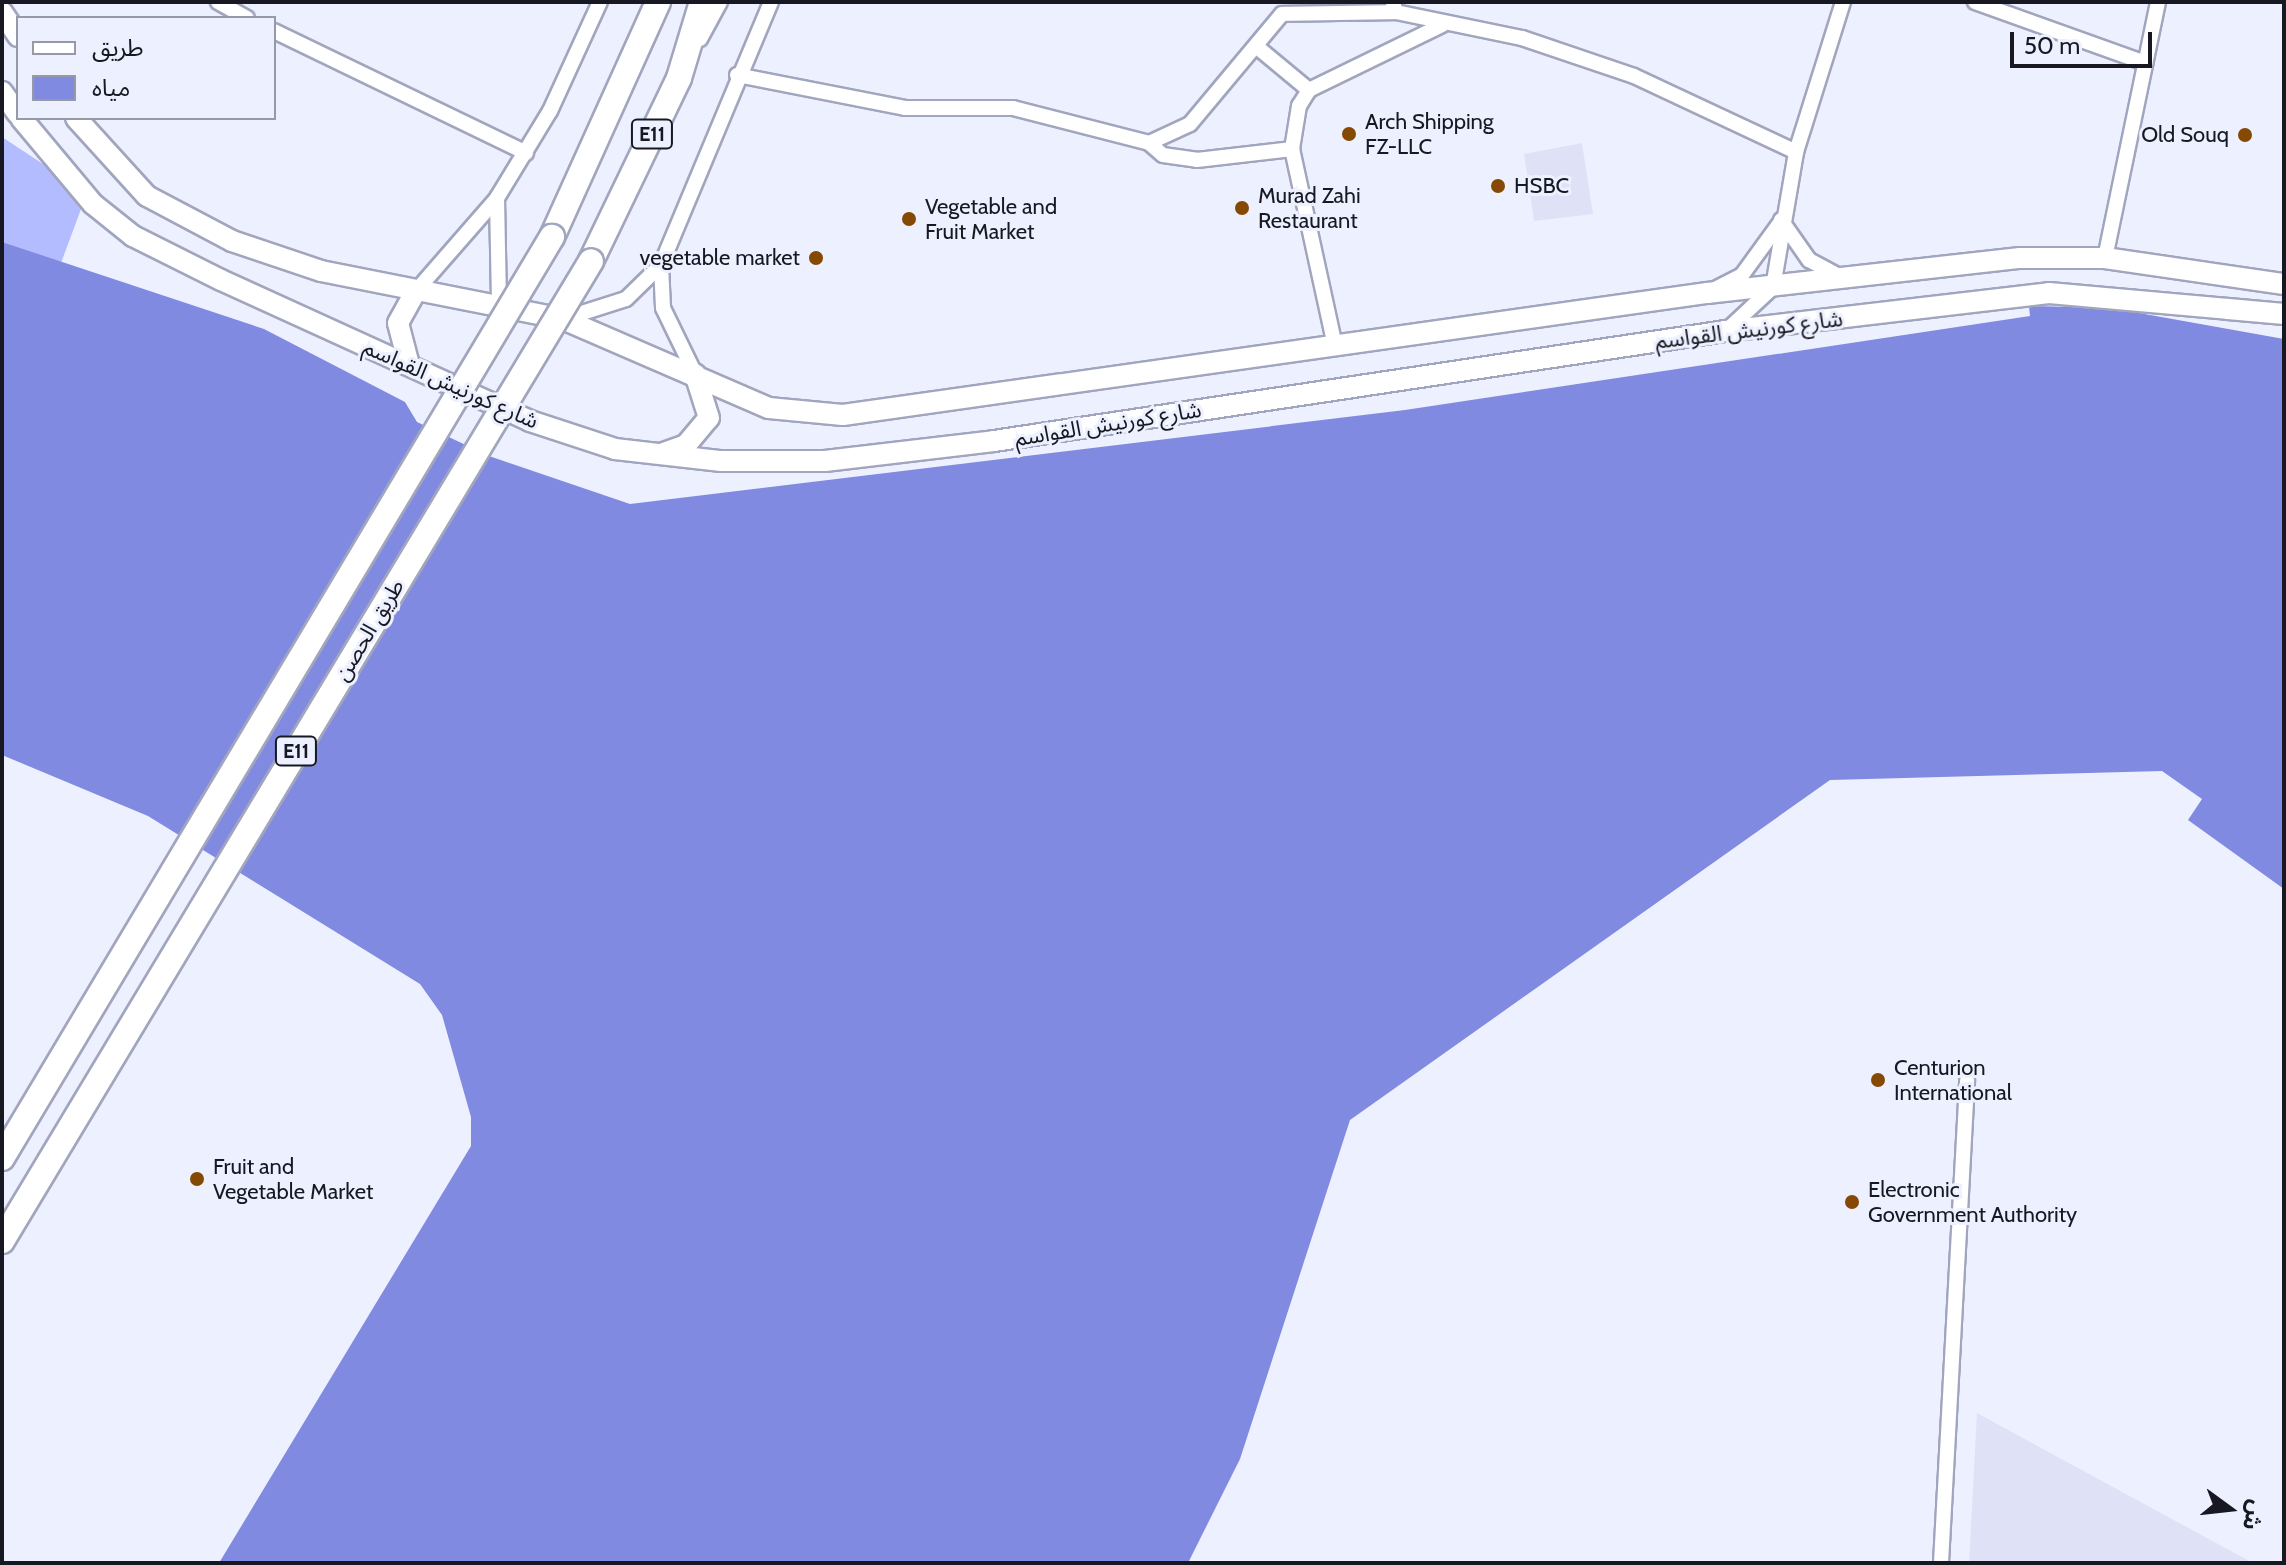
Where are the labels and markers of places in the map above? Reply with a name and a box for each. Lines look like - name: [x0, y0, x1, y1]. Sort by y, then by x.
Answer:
- place label: Arch Shipping FZ-LLC: [1365, 108, 1494, 160]
- place label: Old Souq: [2141, 122, 2229, 148]
- marker: Arch Shipping FZ-LLC: [1340, 125, 1358, 143]
- marker: Old Souq: [2236, 126, 2254, 144]
- place label: HSBC: [1514, 173, 1569, 199]
- marker: HSBC: [1489, 177, 1507, 195]
- place label: Murad Zahi Restaurant: [1258, 182, 1361, 234]
- place label: Vegetable and Fruit Market: [925, 193, 1057, 244]
- marker: Murad Zahi Restaurant: [1233, 199, 1251, 217]
- marker: Vegetable and Fruit Market: [900, 210, 918, 228]
- place label: vegetable market: [640, 245, 800, 271]
- marker: vegetable market: [807, 249, 825, 267]
- place label: Centurion International: [1894, 1054, 2012, 1106]
- marker: Centurion International: [1869, 1071, 1887, 1089]
- place label: Fruit and Vegetable Market: [213, 1153, 373, 1204]
- marker: Fruit and Vegetable Market: [188, 1170, 206, 1188]
- place label: Electronic Government Authority: [1868, 1176, 2077, 1228]
- marker: Electronic Government Authority: [1843, 1193, 1861, 1211]

